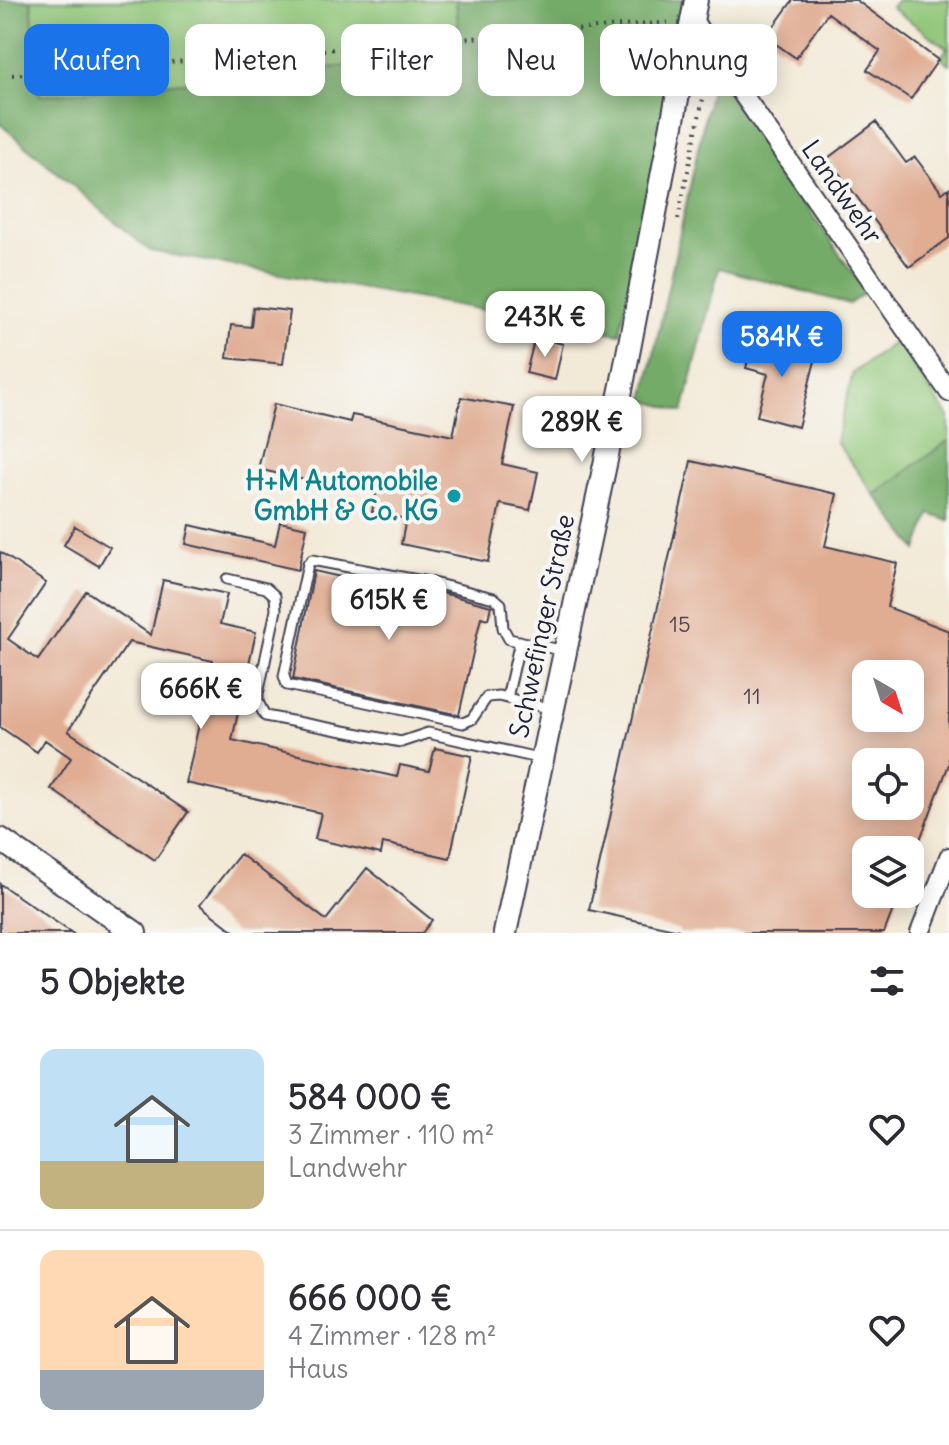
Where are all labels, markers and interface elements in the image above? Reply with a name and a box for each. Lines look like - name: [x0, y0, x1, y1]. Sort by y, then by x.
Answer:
- chip: Kaufen: [24, 24, 169, 96]
- chip: Mieten: [185, 24, 325, 96]
- chip: Filter: [341, 24, 462, 96]
- chip: Neu: [478, 24, 584, 96]
- chip: Wohnung: [600, 24, 777, 96]
- street label: Landwehr: [795, 133, 890, 250]
- pin: 243K €: [480, 291, 610, 359]
- text: 243K €: [504, 300, 586, 333]
- pin: 584K €: [717, 311, 847, 379]
- text: 584K €: [740, 320, 824, 353]
- pin: 289K €: [517, 396, 647, 464]
- text: 289K €: [540, 405, 624, 438]
- place label: H+M Automobile GmbH & Co. KG: [246, 464, 438, 527]
- marker: H+M Automobile GmbH & Co. KG: [445, 487, 463, 505]
- street label: Schwefinger Straße: [502, 511, 581, 741]
- pin: 615K €: [324, 574, 454, 642]
- text: 615K €: [349, 583, 429, 616]
- house number: 15: [669, 610, 691, 638]
- north arrow: [852, 660, 924, 732]
- map controls: [852, 660, 924, 908]
- pin: 666K €: [136, 663, 266, 731]
- text: 666K €: [159, 672, 243, 705]
- house number: 11: [743, 682, 761, 710]
- button: locate: [852, 748, 924, 820]
- button: layers: [852, 836, 924, 908]
- icon: filters: [865, 959, 909, 1003]
- text: 5 Objekte: [40, 960, 185, 1003]
- text: 584 000 €: [288, 1075, 452, 1118]
- icon: home: [104, 1081, 200, 1177]
- icon: heart: [865, 1107, 909, 1151]
- text: 3 Zimmer · 110 m²: [288, 1118, 494, 1151]
- text: Landwehr: [288, 1151, 407, 1184]
- text: 666 000 €: [288, 1276, 452, 1319]
- icon: home: [104, 1282, 200, 1378]
- icon: heart: [865, 1308, 909, 1352]
- text: 4 Zimmer · 128 m²: [288, 1319, 496, 1352]
- text: Haus: [288, 1352, 348, 1385]

